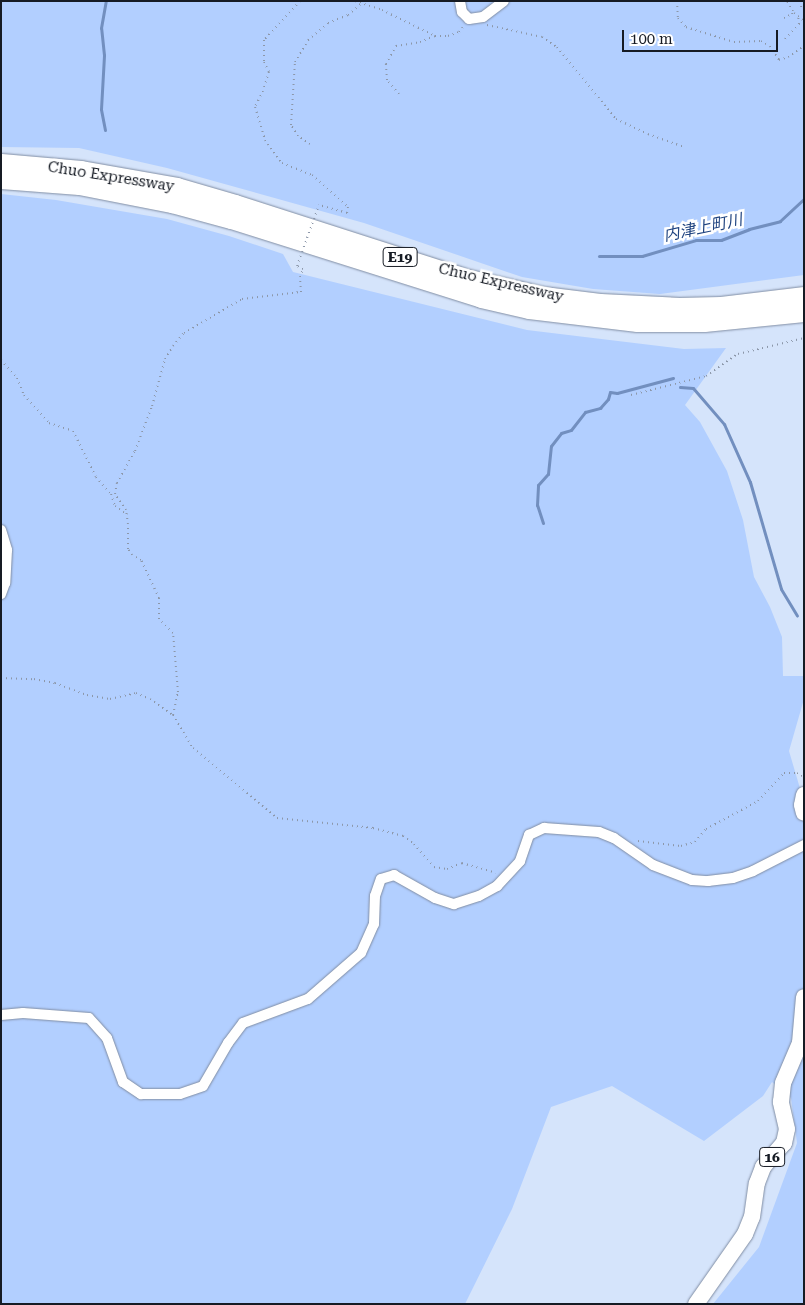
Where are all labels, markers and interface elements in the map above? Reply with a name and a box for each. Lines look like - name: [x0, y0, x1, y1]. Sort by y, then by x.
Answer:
- scale bar: [625, 20, 781, 52]
- text: 100 m: [630, 30, 673, 48]
- street label: Chuo Expressway: [46, 158, 176, 196]
- water label: 内津上町川: [662, 210, 744, 246]
- road number: E19: [382, 246, 418, 268]
- street label: Chuo Expressway: [437, 260, 565, 306]
- road number: 16: [758, 1146, 786, 1168]

